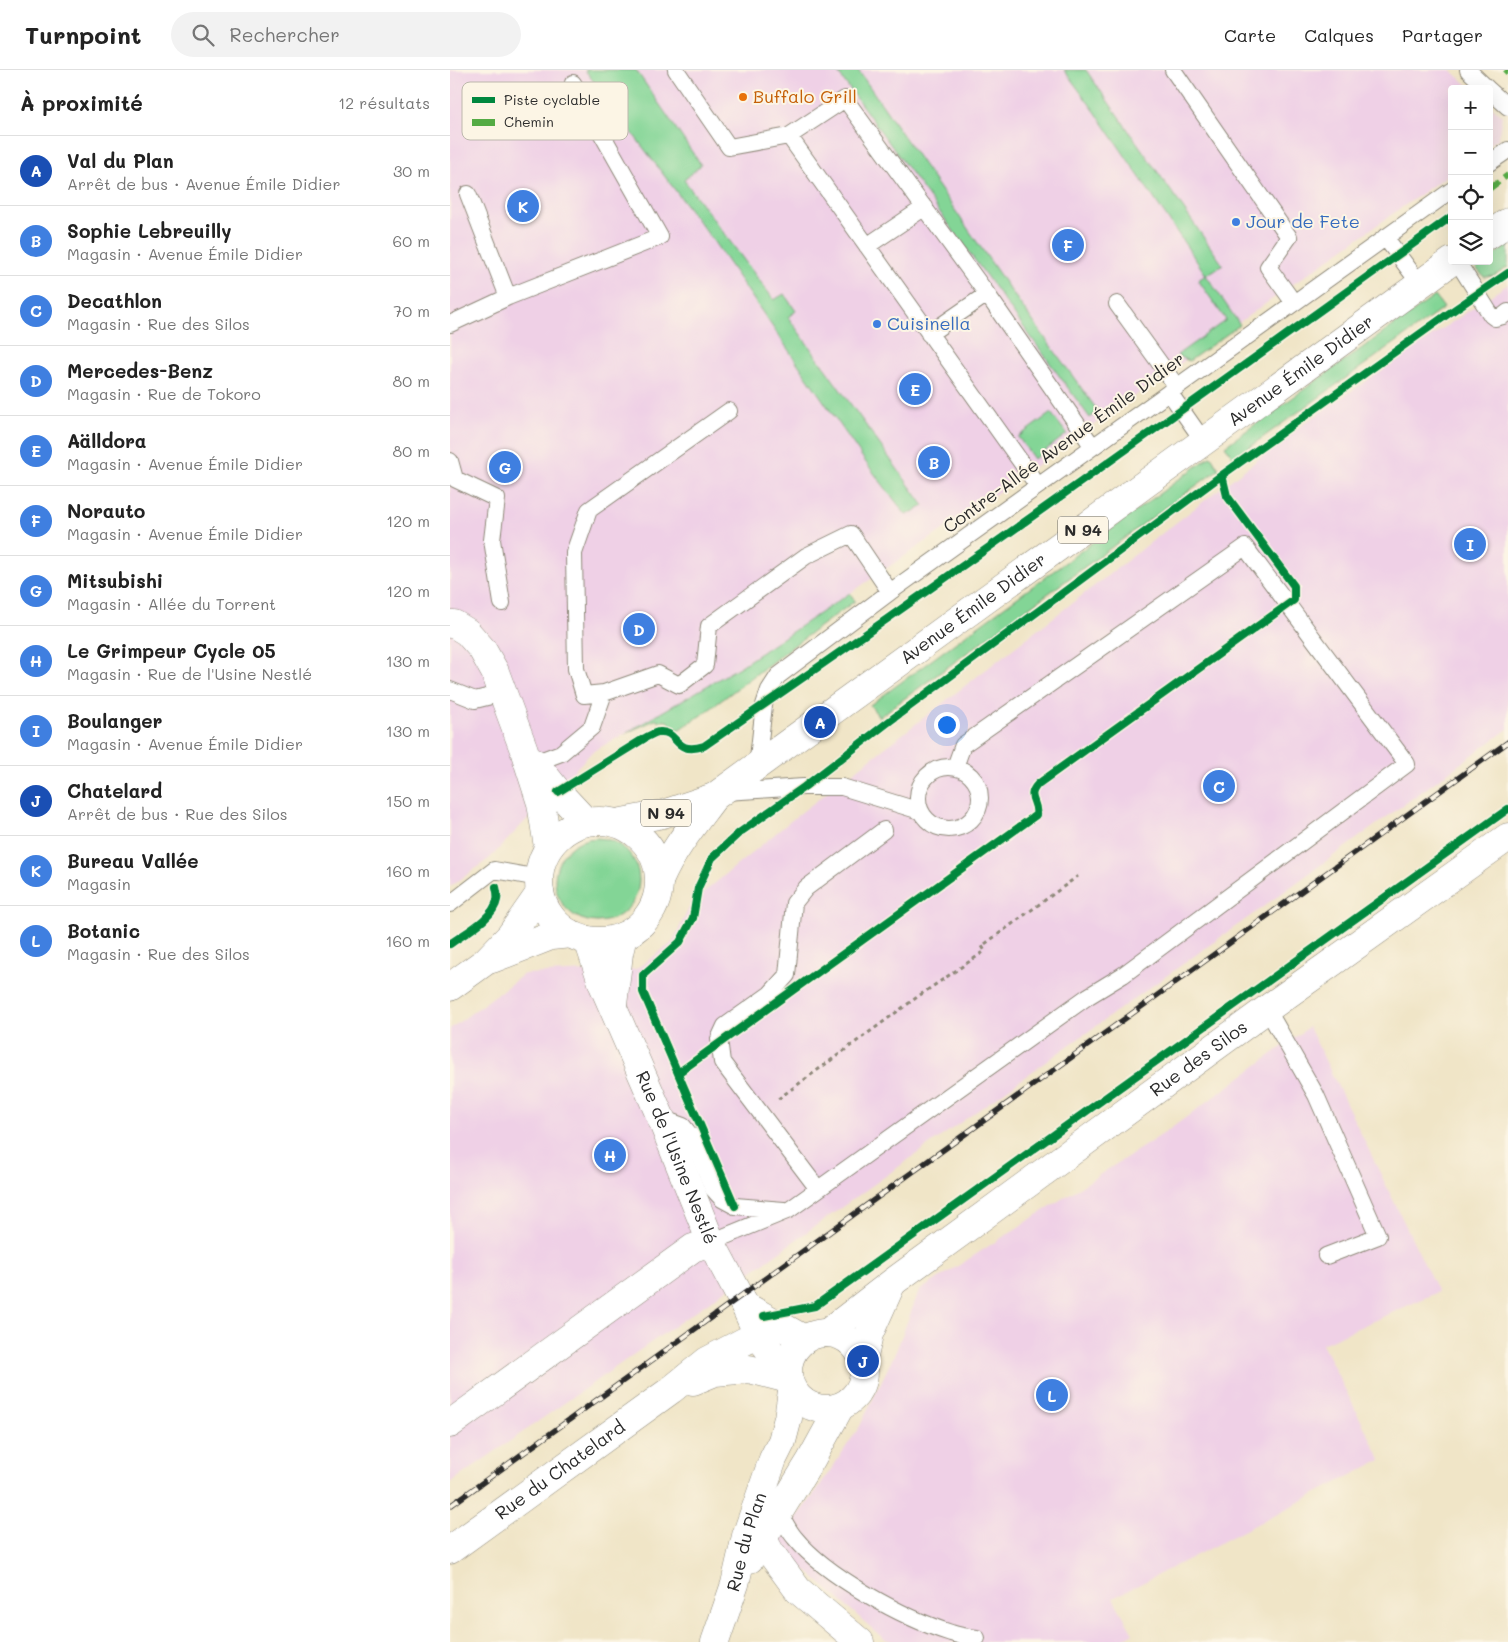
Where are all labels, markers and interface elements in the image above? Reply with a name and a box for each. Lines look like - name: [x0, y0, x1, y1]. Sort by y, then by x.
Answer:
- search box: [171, 12, 521, 57]
- text: Turnpoint: [25, 19, 141, 50]
- icon: search: [189, 21, 217, 49]
- text: Rechercher: [229, 22, 340, 47]
- text: Carte: [1224, 23, 1276, 47]
- text: Calques: [1304, 23, 1374, 47]
- text: Partager: [1402, 23, 1483, 47]
- legend: [462, 82, 628, 140]
- place label: Buffalo Grill: [753, 84, 857, 108]
- map controls: [1448, 85, 1493, 265]
- button: +: [1448, 85, 1493, 130]
- text: À proximité: [20, 89, 143, 116]
- text: Piste cyclable: [504, 90, 600, 109]
- marker: Buffalo Grill: [737, 91, 749, 103]
- text: 12 résultats: [338, 92, 430, 113]
- text: Chemin: [504, 112, 554, 131]
- button: −: [1448, 130, 1493, 175]
- text: Val du Plan: [67, 148, 174, 173]
- text: A: [30, 160, 42, 181]
- text: 30 m: [393, 160, 430, 181]
- text: Arrêt de bus · Avenue Émile Didier: [67, 173, 341, 194]
- button: locate: [1448, 175, 1493, 220]
- pin: K: [507, 187, 539, 225]
- place label: Jour de Fete: [1246, 209, 1360, 233]
- marker: Jour de Fete: [1230, 216, 1242, 228]
- text: Sophie Lebreuilly: [67, 218, 232, 243]
- button: layers: [1448, 220, 1493, 265]
- pin: F: [1052, 226, 1084, 264]
- text: B: [31, 230, 41, 251]
- text: 60 m: [393, 230, 430, 251]
- text: Magasin · Avenue Émile Didier: [67, 243, 303, 264]
- text: Decathlon: [67, 288, 162, 313]
- text: C: [30, 300, 42, 321]
- text: 70 m: [393, 300, 430, 321]
- street label: Avenue Émile Didier: [1223, 309, 1378, 431]
- place label: Cuisinella: [887, 311, 971, 335]
- text: Magasin · Rue des Silos: [67, 313, 250, 334]
- marker: Cuisinella: [871, 318, 883, 330]
- street label: Contre-Allée Avenue Émile Didier: [938, 346, 1189, 538]
- text: Mercedes-Benz: [67, 358, 213, 383]
- text: D: [30, 370, 42, 391]
- text: 80 m: [393, 370, 430, 391]
- pin: E: [899, 370, 931, 408]
- text: Magasin · Rue de Tokoro: [67, 383, 261, 404]
- text: Aälldora: [67, 428, 147, 453]
- text: E: [31, 440, 41, 461]
- text: 80 m: [393, 440, 430, 461]
- pin: B: [918, 443, 950, 481]
- pin: G: [489, 448, 521, 486]
- text: Magasin · Avenue Émile Didier: [67, 453, 303, 474]
- text: Norauto: [67, 498, 145, 523]
- text: F: [31, 510, 41, 531]
- text: 120 m: [386, 510, 430, 531]
- road number: N 94: [1058, 516, 1108, 544]
- text: Magasin · Avenue Émile Didier: [67, 523, 303, 544]
- pin: I: [1454, 525, 1486, 563]
- street label: Avenue Émile Didier: [895, 547, 1050, 669]
- text: Mitsubishi: [67, 568, 163, 593]
- text: G: [30, 580, 42, 601]
- text: 120 m: [386, 580, 430, 601]
- text: Magasin · Allée du Torrent: [67, 593, 276, 614]
- pin: D: [623, 610, 655, 648]
- text: Le Grimpeur Cycle 05: [67, 638, 276, 663]
- text: H: [30, 650, 42, 671]
- text: 130 m: [386, 650, 430, 671]
- text: Magasin · Rue de l'Usine Nestlé: [67, 663, 312, 684]
- pin: A: [804, 703, 836, 741]
- text: Boulanger: [67, 708, 162, 733]
- your location: [934, 712, 960, 738]
- text: I: [32, 720, 40, 741]
- text: 130 m: [386, 720, 430, 741]
- text: Magasin · Avenue Émile Didier: [67, 733, 303, 754]
- pin: C: [1203, 767, 1235, 805]
- text: Chatelard: [67, 778, 162, 803]
- text: J: [31, 790, 41, 811]
- text: 150 m: [386, 790, 430, 811]
- road number: N 94: [641, 800, 691, 826]
- text: Arrêt de bus · Rue des Silos: [67, 803, 287, 824]
- text: Bureau Vallée: [67, 848, 198, 873]
- text: K: [31, 860, 41, 881]
- text: 160 m: [385, 860, 430, 881]
- text: Magasin: [67, 873, 131, 894]
- text: Botanic: [67, 918, 140, 943]
- text: L: [31, 930, 41, 951]
- text: 160 m: [385, 930, 430, 951]
- text: Magasin · Rue des Silos: [67, 943, 250, 964]
- street label: Rue des Silos: [1145, 1014, 1252, 1102]
- street label: Rue de l'Usine Nestlé: [631, 1067, 724, 1247]
- pin: H: [594, 1136, 626, 1174]
- pin: J: [847, 1342, 879, 1380]
- pin: L: [1036, 1376, 1068, 1414]
- street label: Rue du Chatelard: [490, 1414, 629, 1525]
- street label: Rue du Plan: [720, 1489, 771, 1595]

